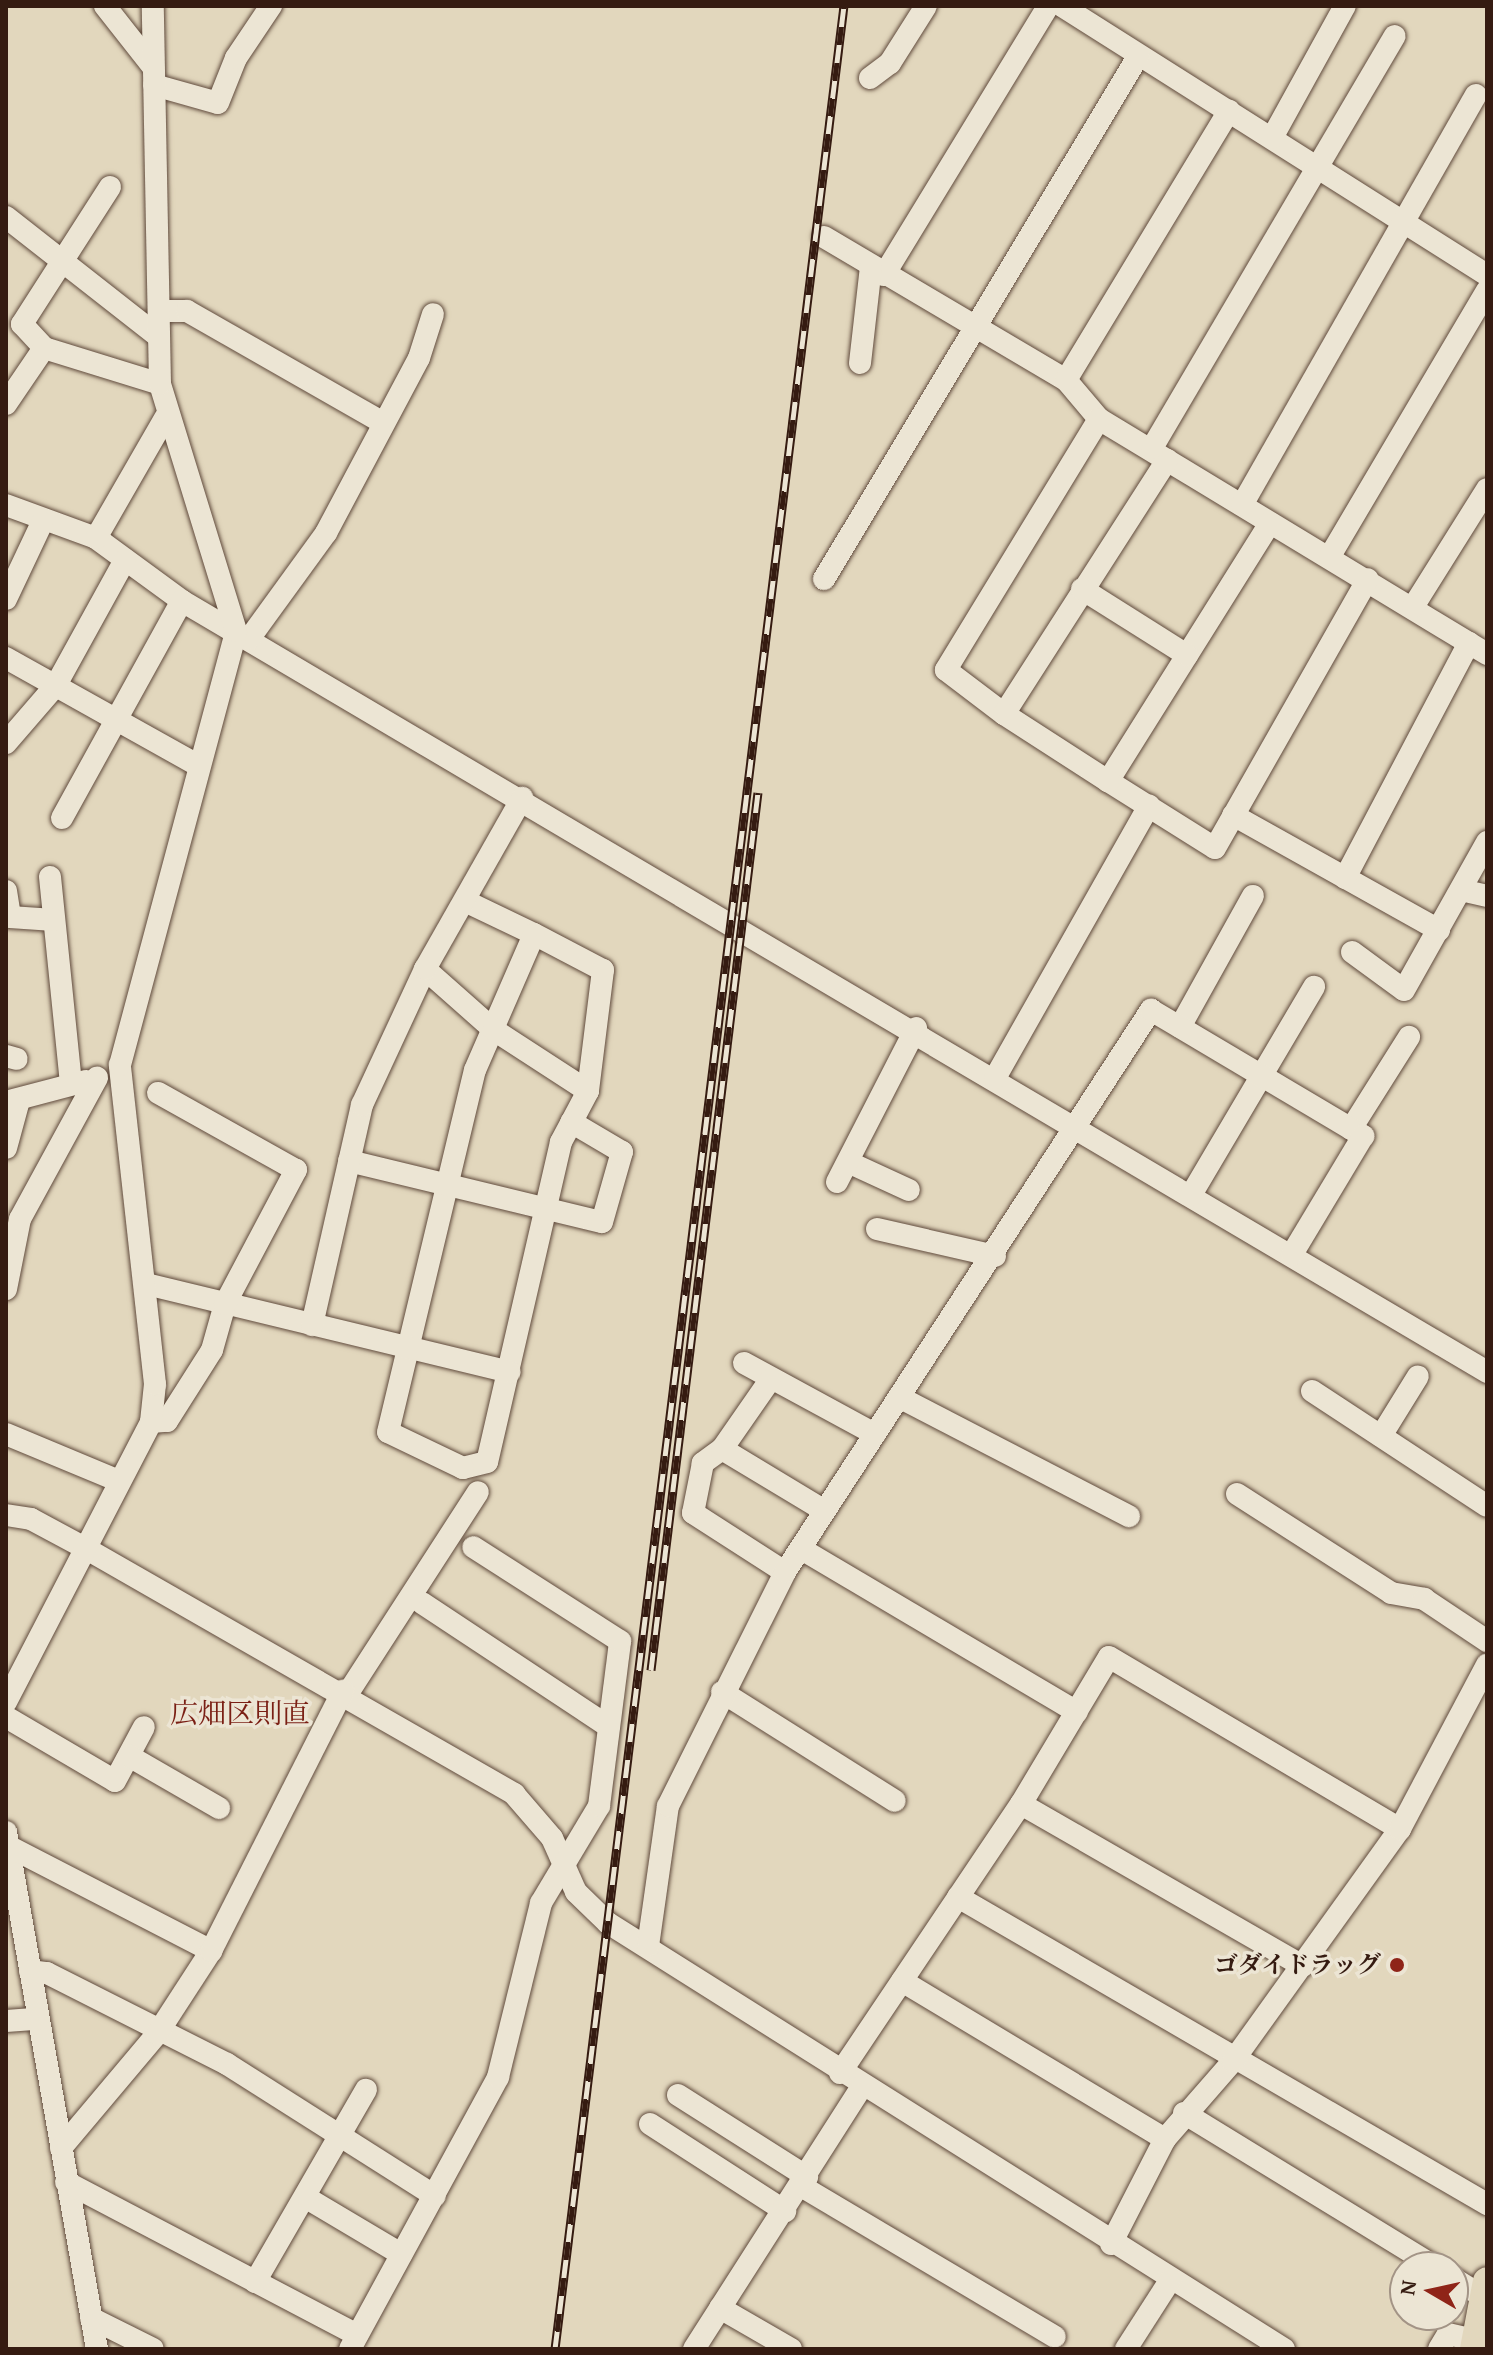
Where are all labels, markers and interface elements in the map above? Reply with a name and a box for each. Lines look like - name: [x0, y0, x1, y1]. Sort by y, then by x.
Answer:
- district label: 広畑区則直: [170, 1696, 310, 1730]
- place label: ゴダイドラッグ: [1213, 1951, 1381, 1979]
- marker: ゴダイドラッグ: [1388, 1956, 1406, 1974]
- north arrow: [1389, 2251, 1469, 2331]
- text: N: [1390, 2278, 1424, 2297]

